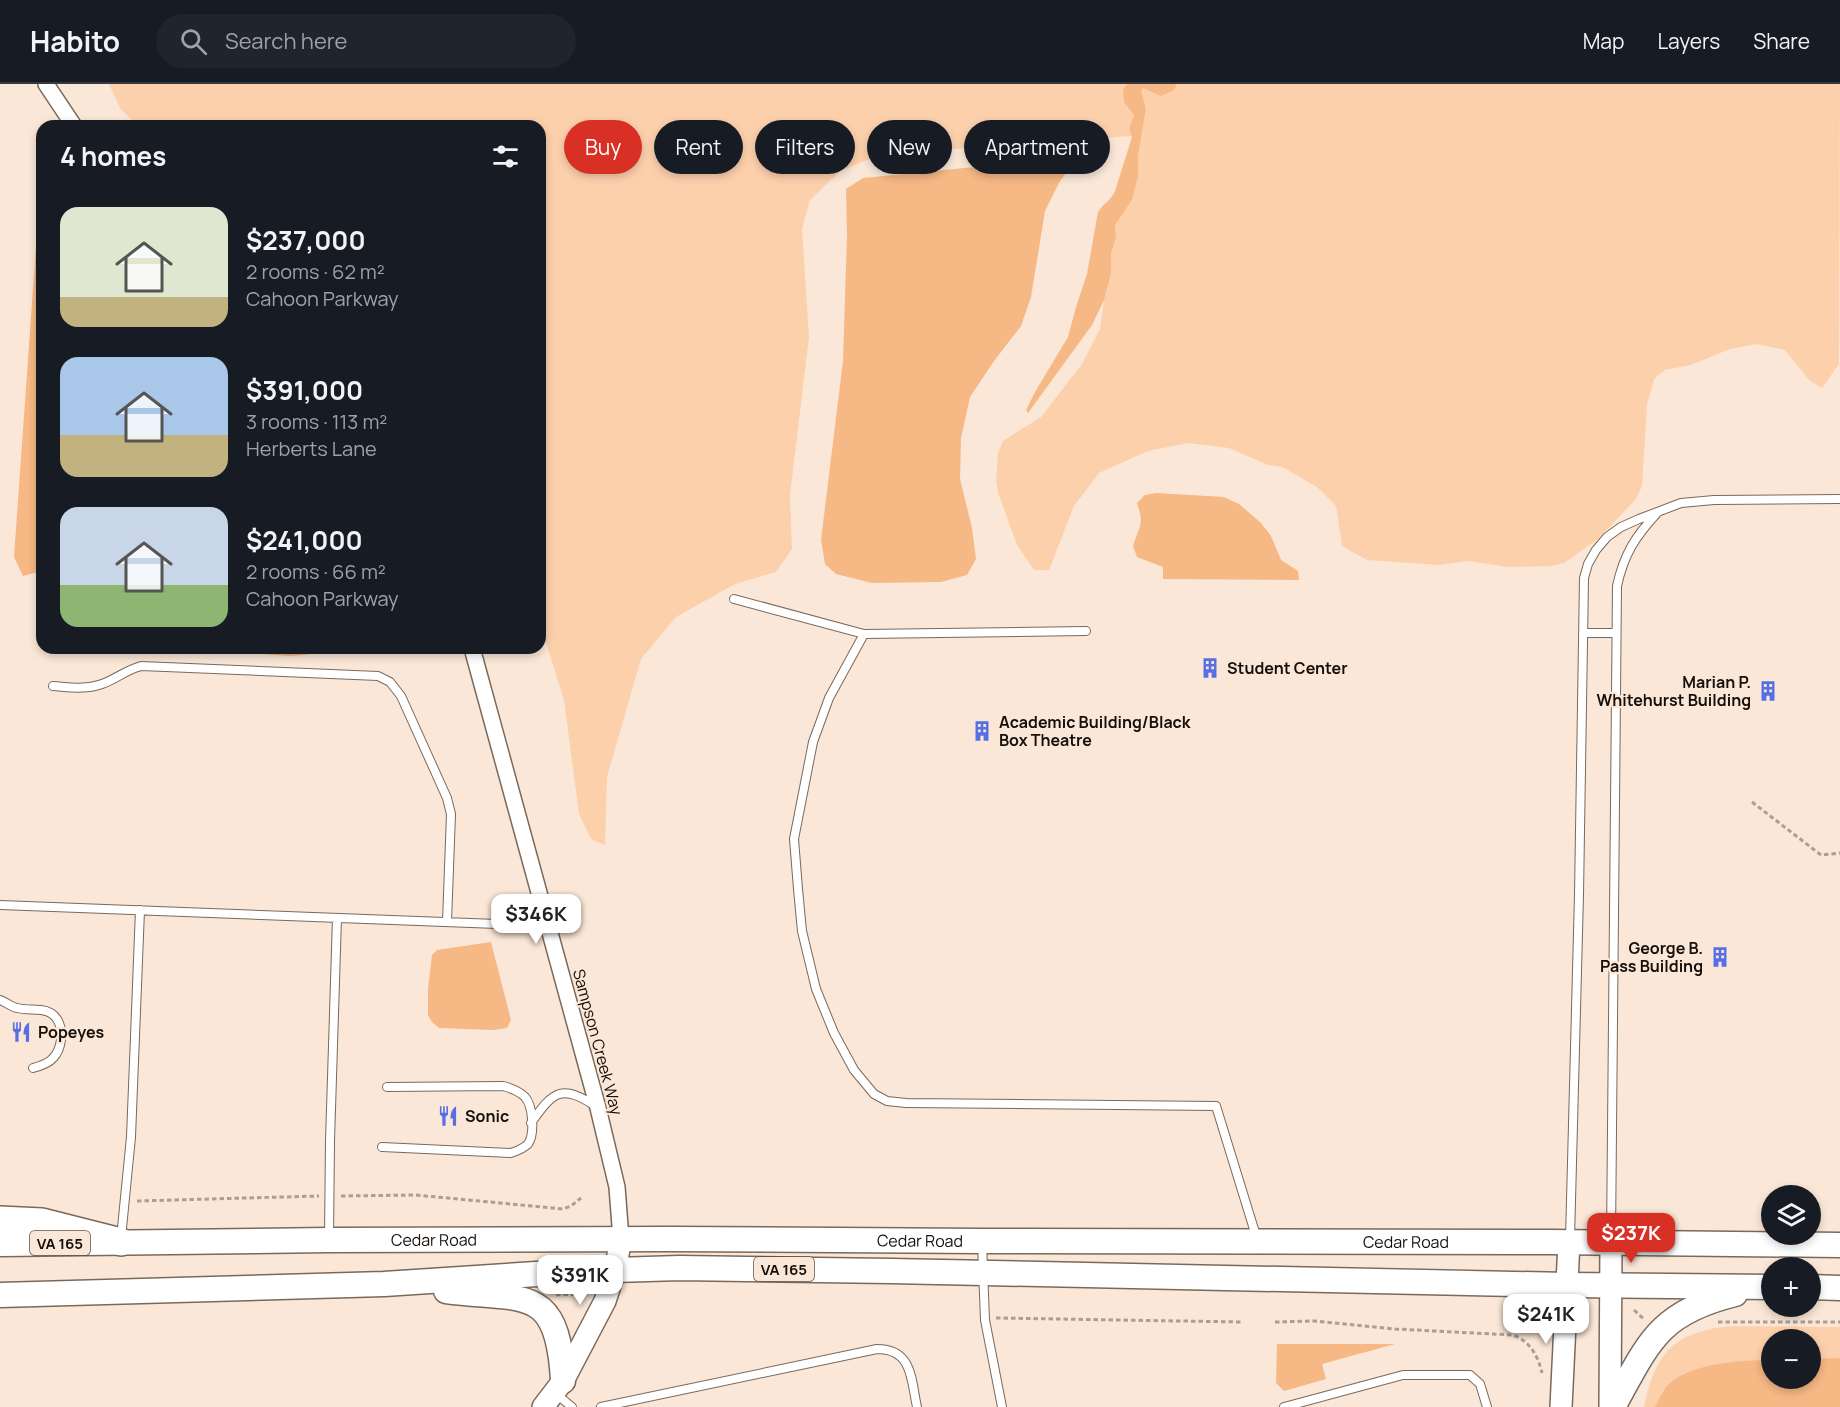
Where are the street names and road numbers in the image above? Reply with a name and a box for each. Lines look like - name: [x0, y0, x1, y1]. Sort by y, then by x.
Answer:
- street label: Sampson Creek Way: [568, 967, 628, 1118]
- street label: Cedar Road: [391, 1229, 477, 1251]
- street label: Cedar Road: [877, 1229, 963, 1252]
- road number: VA 165: [30, 1231, 90, 1255]
- street label: Cedar Road: [1363, 1231, 1449, 1253]
- road number: VA 165: [754, 1257, 814, 1281]

